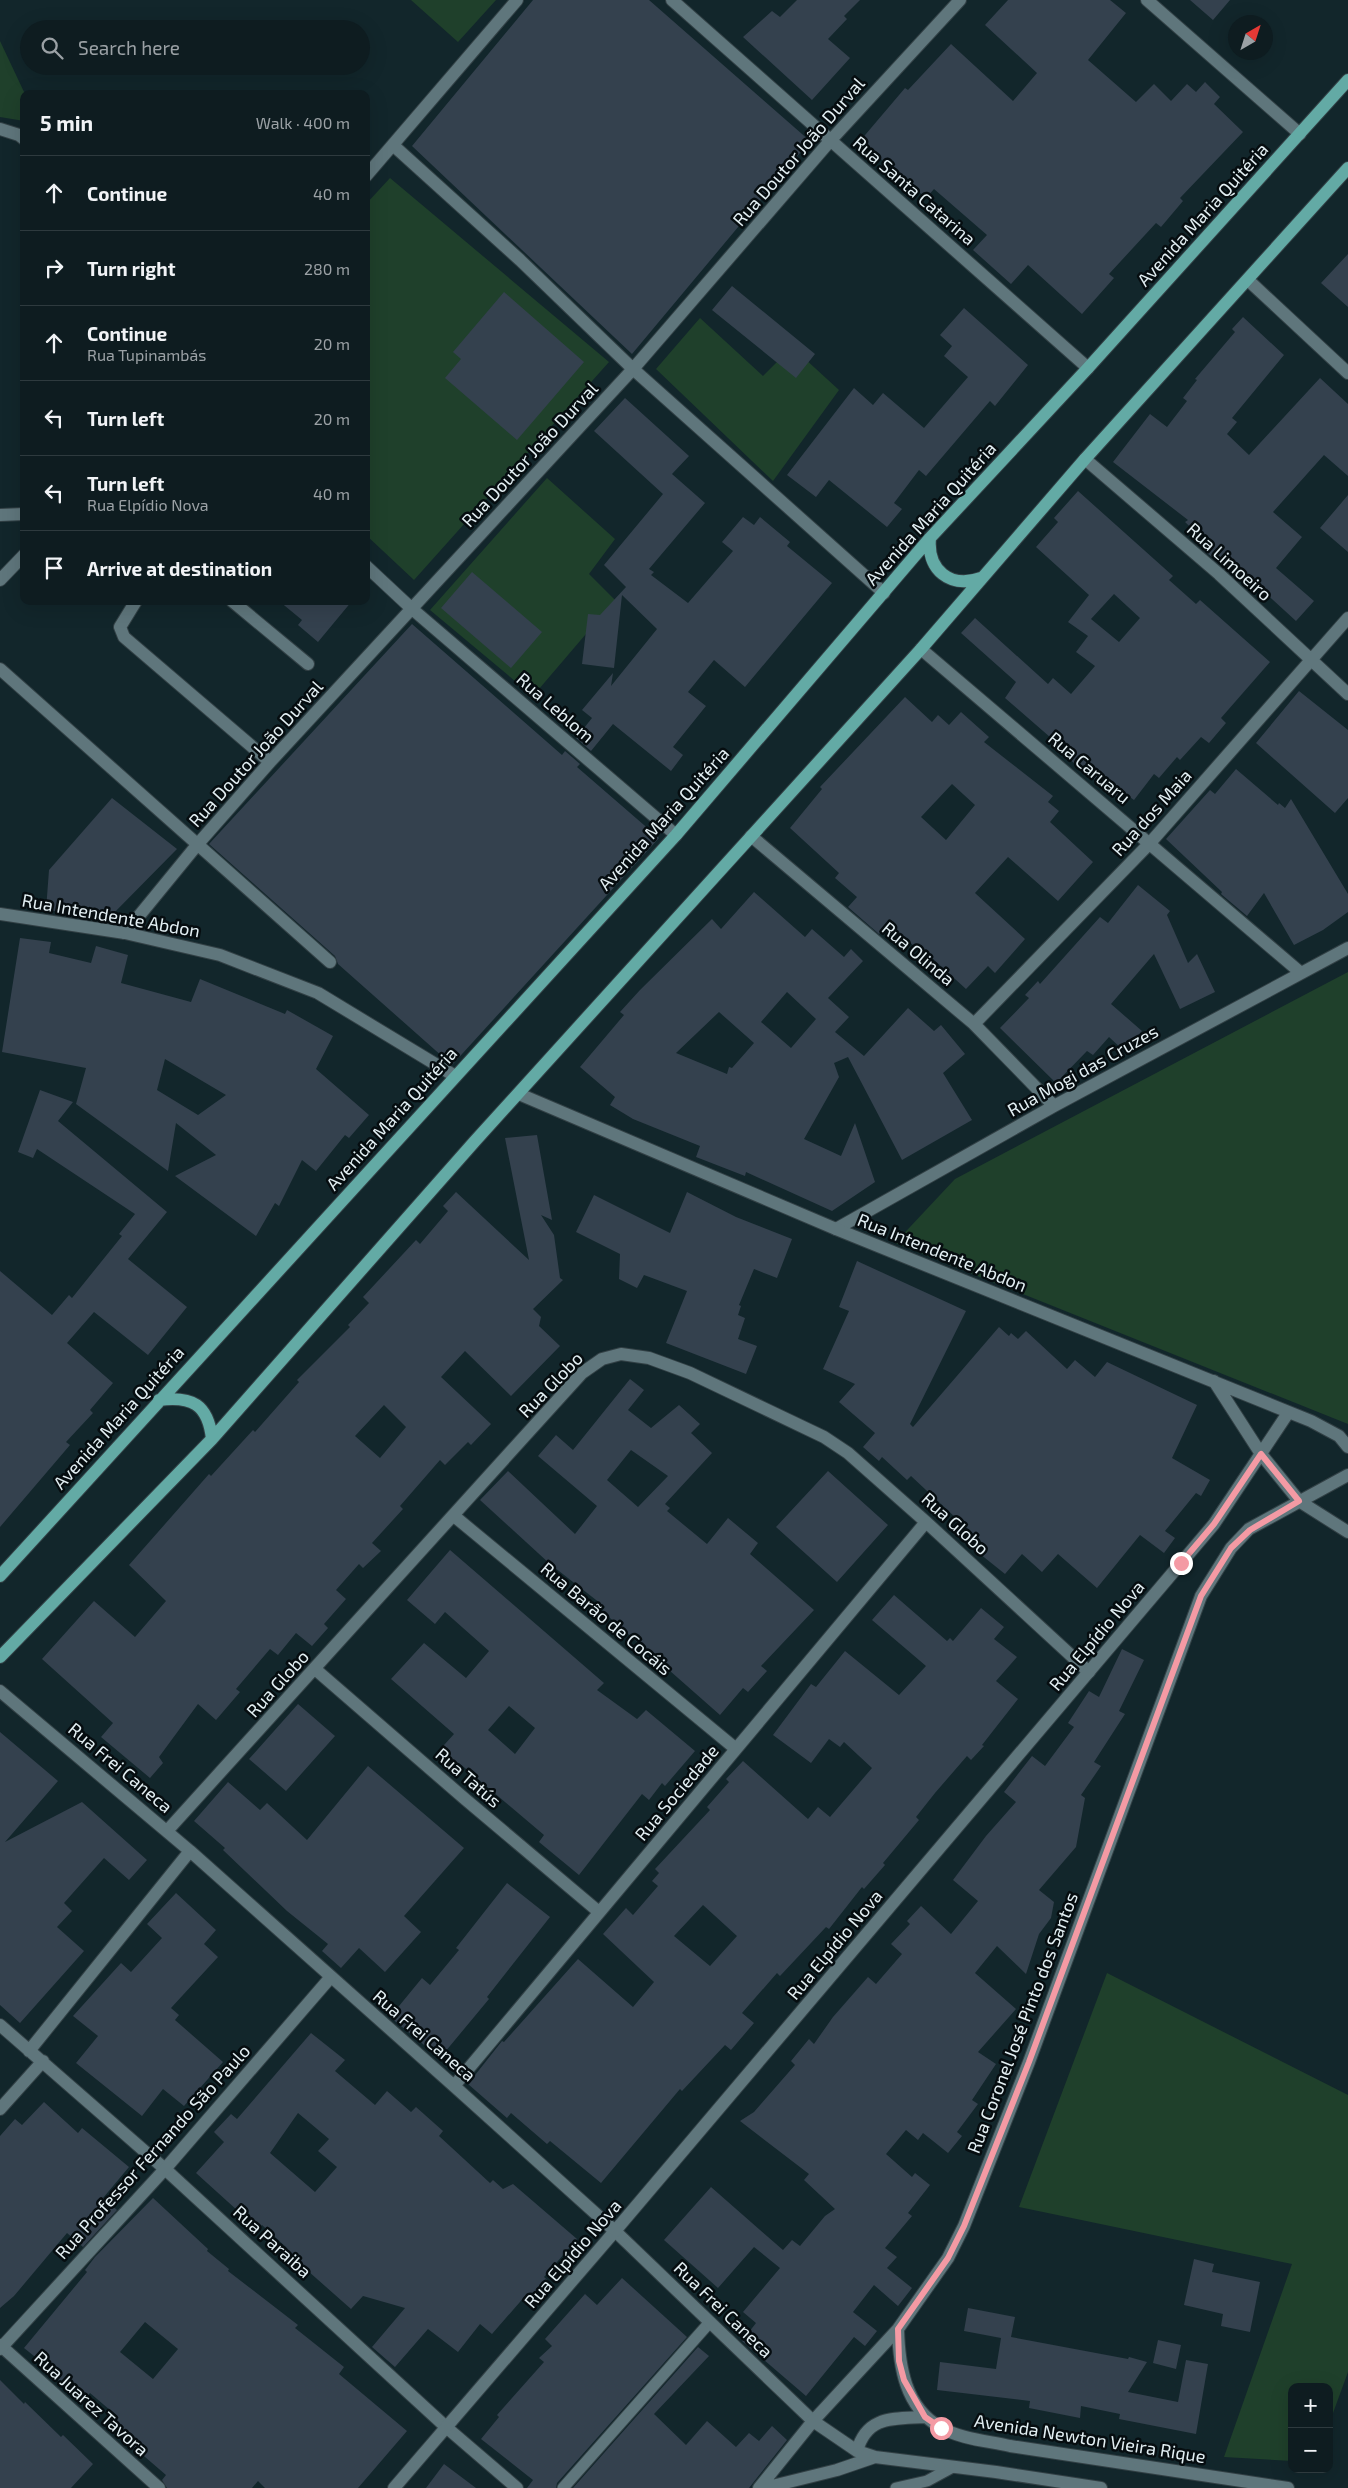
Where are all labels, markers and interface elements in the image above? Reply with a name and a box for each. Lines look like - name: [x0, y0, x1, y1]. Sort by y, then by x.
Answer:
- north arrow: [1228, 15, 1273, 60]
- search box: [20, 20, 370, 75]
- icon: search: [38, 34, 66, 62]
- text: Search here: [78, 36, 180, 59]
- street label: Rua Doutor João Durval: [728, 72, 869, 230]
- text: 5 min: [40, 110, 93, 135]
- text: Walk · 400 m: [256, 113, 350, 132]
- street label: Rua Santa Catarina: [849, 131, 981, 250]
- street label: Avenida Maria Quitéria: [1132, 138, 1272, 290]
- icon: ahead: [40, 179, 68, 207]
- text: Continue: [87, 182, 167, 205]
- text: 40 m: [313, 184, 350, 203]
- icon: right: [40, 254, 68, 282]
- text: Turn right: [87, 257, 175, 280]
- text: 280 m: [304, 259, 350, 278]
- text: Continue: [87, 322, 167, 345]
- icon: ahead: [40, 329, 68, 357]
- text: 20 m: [314, 334, 350, 353]
- text: Rua Tupinambás: [87, 345, 206, 364]
- street label: Rua Doutor João Durval: [456, 377, 602, 531]
- icon: left: [40, 404, 68, 432]
- text: Turn left: [87, 407, 164, 430]
- text: 20 m: [314, 409, 350, 428]
- street label: Avenida Maria Quitéria: [860, 437, 1000, 589]
- text: Turn left: [87, 472, 164, 495]
- icon: left: [40, 479, 68, 507]
- text: 40 m: [313, 484, 350, 503]
- text: Rua Elpídio Nova: [87, 495, 209, 514]
- street label: Rua Limoeiro: [1183, 518, 1277, 605]
- icon: arrive: [40, 554, 68, 582]
- text: Arrive at destination: [87, 557, 272, 580]
- street label: Rua Leblom: [512, 668, 599, 747]
- street label: Rua Doutor João Durval: [184, 675, 327, 831]
- street label: Rua Caruaru: [1044, 727, 1135, 808]
- street label: Avenida Maria Quitéria: [593, 742, 733, 894]
- street label: Rua dos Maia: [1107, 764, 1196, 860]
- street label: Rua Intendente Abdon: [20, 889, 202, 942]
- street label: Rua Olinda: [878, 917, 959, 990]
- street label: Rua Mogi das Cruzes: [1003, 1020, 1162, 1121]
- street label: Avenida Maria Quitéria: [321, 1042, 461, 1194]
- street label: Rua Intendente Abdon: [855, 1208, 1030, 1296]
- street label: Avenida Maria Quitéria: [48, 1341, 188, 1493]
- street label: Rua Globo: [514, 1347, 587, 1422]
- street label: Rua Globo: [918, 1487, 994, 1559]
- route end: [1170, 1552, 1193, 1575]
- street label: Rua Barão de Cocáis: [537, 1557, 677, 1680]
- street label: Rua Elpídio Nova: [1044, 1576, 1149, 1695]
- street label: Rua Globo: [241, 1645, 313, 1721]
- street label: Rua Frei Caneca: [64, 1717, 177, 1817]
- street label: Rua Sociedade: [630, 1740, 723, 1845]
- street label: Rua Tatús: [431, 1743, 506, 1812]
- street label: Rua Elpídio Nova: [782, 1885, 887, 2004]
- street label: Rua Coronel José Pinto dos Santos: [962, 1889, 1082, 2156]
- street label: Rua Frei Caneca: [369, 1985, 480, 2086]
- street label: Rua Professor Fernando São Paulo: [50, 2040, 254, 2263]
- street label: Rua Elpídio Nova: [519, 2195, 625, 2312]
- street label: Rua Paraiba: [229, 2200, 316, 2282]
- street label: Rua Frei Caneca: [670, 2257, 778, 2362]
- street label: Rua Juarez Tavora: [30, 2346, 153, 2460]
- map controls: [1288, 2383, 1333, 2473]
- button: +: [1288, 2383, 1333, 2428]
- street label: Avenida Newton Vieira Rique: [973, 2409, 1207, 2467]
- route start: [930, 2417, 953, 2440]
- button: −: [1288, 2428, 1333, 2473]

